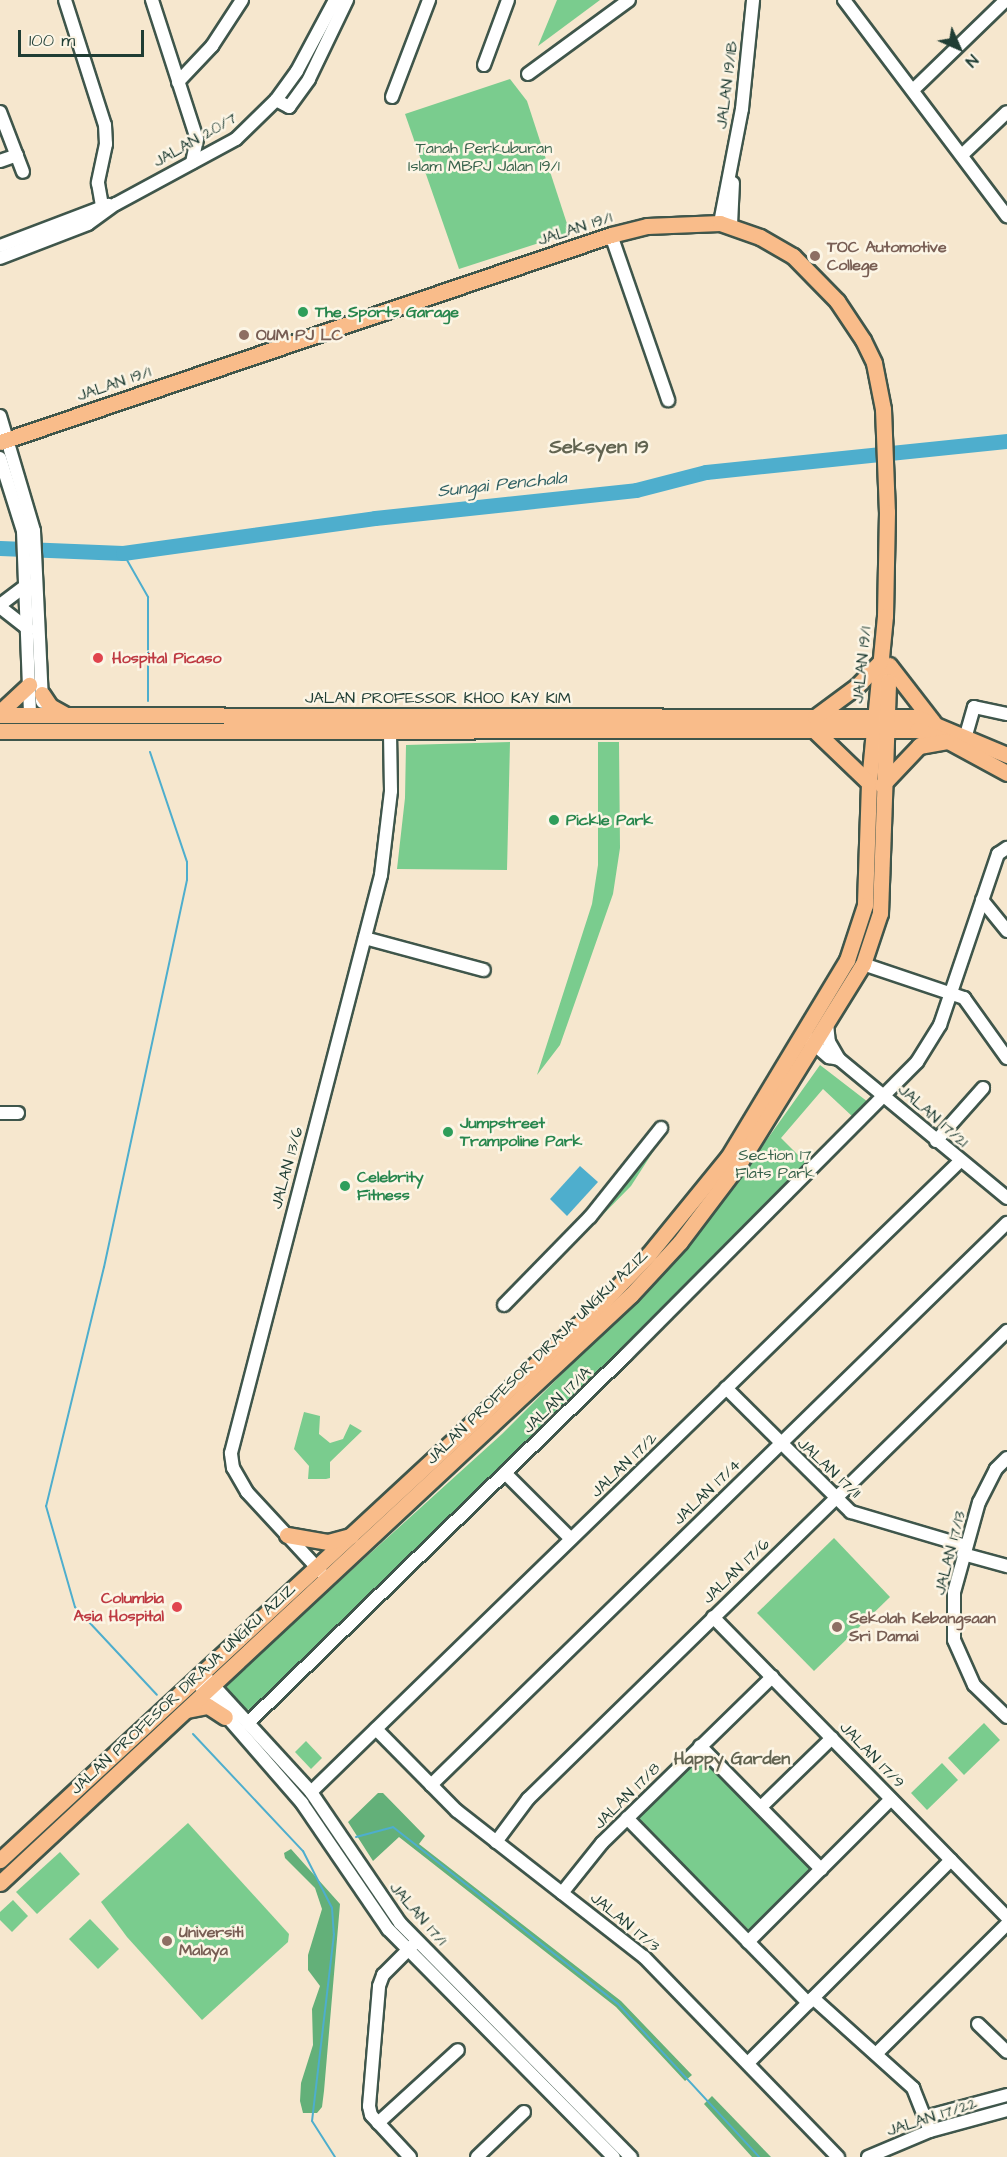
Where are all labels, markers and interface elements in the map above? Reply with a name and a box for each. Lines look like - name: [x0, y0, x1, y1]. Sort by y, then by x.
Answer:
- scale bar: [21, 18, 147, 56]
- north arrow: [929, 18, 989, 78]
- text: 100 m: [29, 28, 75, 53]
- street label: JALAN 19/1B: [712, 40, 742, 130]
- text: N: [960, 49, 983, 72]
- street label: JALAN 20/7: [150, 108, 240, 172]
- park label: Tanah Perkuburan Islam MBPJ Jalan 19/1: [408, 138, 560, 176]
- street label: JALAN 19/1: [535, 208, 615, 250]
- place label: TOC Automotive College: [827, 237, 947, 275]
- marker: TOC Automotive College: [808, 249, 822, 263]
- place label: The Sports Garage: [315, 302, 459, 322]
- marker: The Sports Garage: [296, 305, 310, 319]
- place label: OUM PJ LC: [256, 325, 343, 345]
- marker: OUM PJ LC: [237, 328, 251, 342]
- street label: JALAN 19/1: [74, 362, 154, 406]
- district label: Seksyen 19: [549, 435, 649, 459]
- water label: Sungai Penchala: [436, 467, 568, 503]
- street label: JALAN 19/1: [848, 626, 876, 704]
- place label: Hospital Picaso: [112, 648, 222, 668]
- marker: Hospital Picaso: [89, 649, 107, 667]
- street label: JALAN PROFESSOR KHOO KAY KIM: [305, 688, 571, 708]
- place label: Pickle Park: [566, 810, 653, 830]
- marker: Pickle Park: [547, 813, 561, 827]
- street label: JALAN 17/21: [894, 1080, 972, 1152]
- place label: Jumpstreet Trampoline Park: [460, 1113, 582, 1151]
- street label: JALAN 13/6: [267, 1125, 307, 1211]
- marker: Jumpstreet Trampoline Park: [441, 1125, 455, 1139]
- park label: Section 17 Flats Park: [735, 1145, 815, 1183]
- place label: Celebrity Fitness: [357, 1167, 424, 1205]
- marker: Celebrity Fitness: [338, 1179, 352, 1193]
- street label: JALAN PROFESOR DIRAJA UNGKU AZIZ: [422, 1246, 652, 1468]
- street label: JALAN 17/1A: [519, 1363, 595, 1437]
- street label: JALAN 17/2: [587, 1429, 661, 1501]
- street label: JALAN 17/11: [793, 1434, 865, 1502]
- street label: JALAN 17/4: [669, 1455, 745, 1529]
- street label: JALAN 17/13: [930, 1509, 970, 1597]
- street label: JALAN 17/6: [699, 1534, 773, 1608]
- street label: JALAN PROFESOR DIRAJA UNGKU AZIZ: [66, 1579, 300, 1799]
- place label: Columbia Asia Hospital: [74, 1588, 164, 1626]
- marker: Columbia Asia Hospital: [168, 1598, 186, 1616]
- place label: Sekolah Kebangsaan Sri Damai: [849, 1608, 996, 1646]
- marker: Sekolah Kebangsaan Sri Damai: [830, 1620, 844, 1634]
- street label: JALAN 17/9: [836, 1718, 908, 1792]
- district label: Happy Garden: [674, 1748, 790, 1770]
- street label: JALAN 17/8: [590, 1759, 664, 1833]
- street label: JALAN 17/1: [385, 1878, 451, 1950]
- street label: JALAN 17/3: [586, 1888, 664, 1956]
- place label: Universiti Malaya: [179, 1922, 244, 1960]
- marker: Universiti Malaya: [160, 1934, 174, 1948]
- street label: JALAN 17/22: [884, 2093, 980, 2141]

